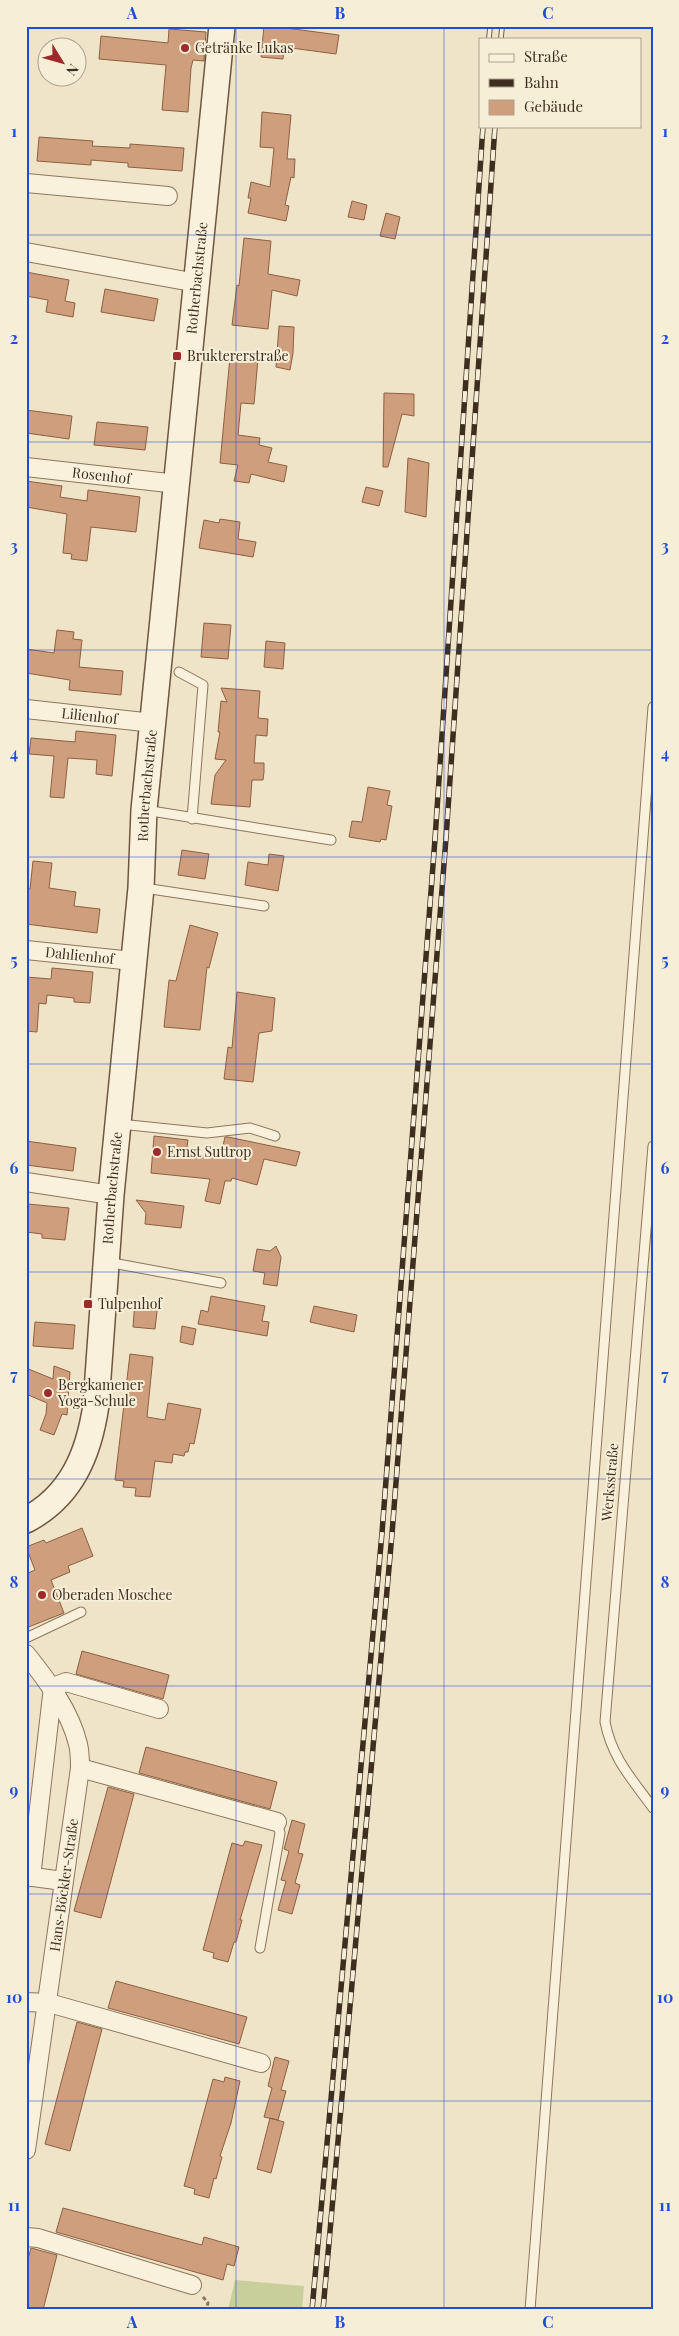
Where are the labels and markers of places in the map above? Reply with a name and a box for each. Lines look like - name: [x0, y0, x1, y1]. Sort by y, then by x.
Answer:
- place label: Getränke Lukas: [195, 38, 293, 57]
- marker: Getränke Lukas: [179, 42, 191, 54]
- place label: Bruktererstraße: [187, 346, 289, 365]
- marker: Bruktererstraße: [171, 350, 183, 362]
- place label: Ernst Suttrop: [167, 1142, 251, 1161]
- marker: Ernst Suttrop: [151, 1146, 163, 1158]
- place label: Tulpenhof: [98, 1294, 163, 1313]
- marker: Tulpenhof: [82, 1298, 94, 1310]
- place label: Bergkamener Yoga-Schule: [57, 1375, 144, 1410]
- marker: Bergkamener Yoga-Schule: [42, 1387, 54, 1399]
- place label: Oberaden Moschee: [52, 1585, 173, 1604]
- marker: Oberaden Moschee: [36, 1589, 48, 1601]

